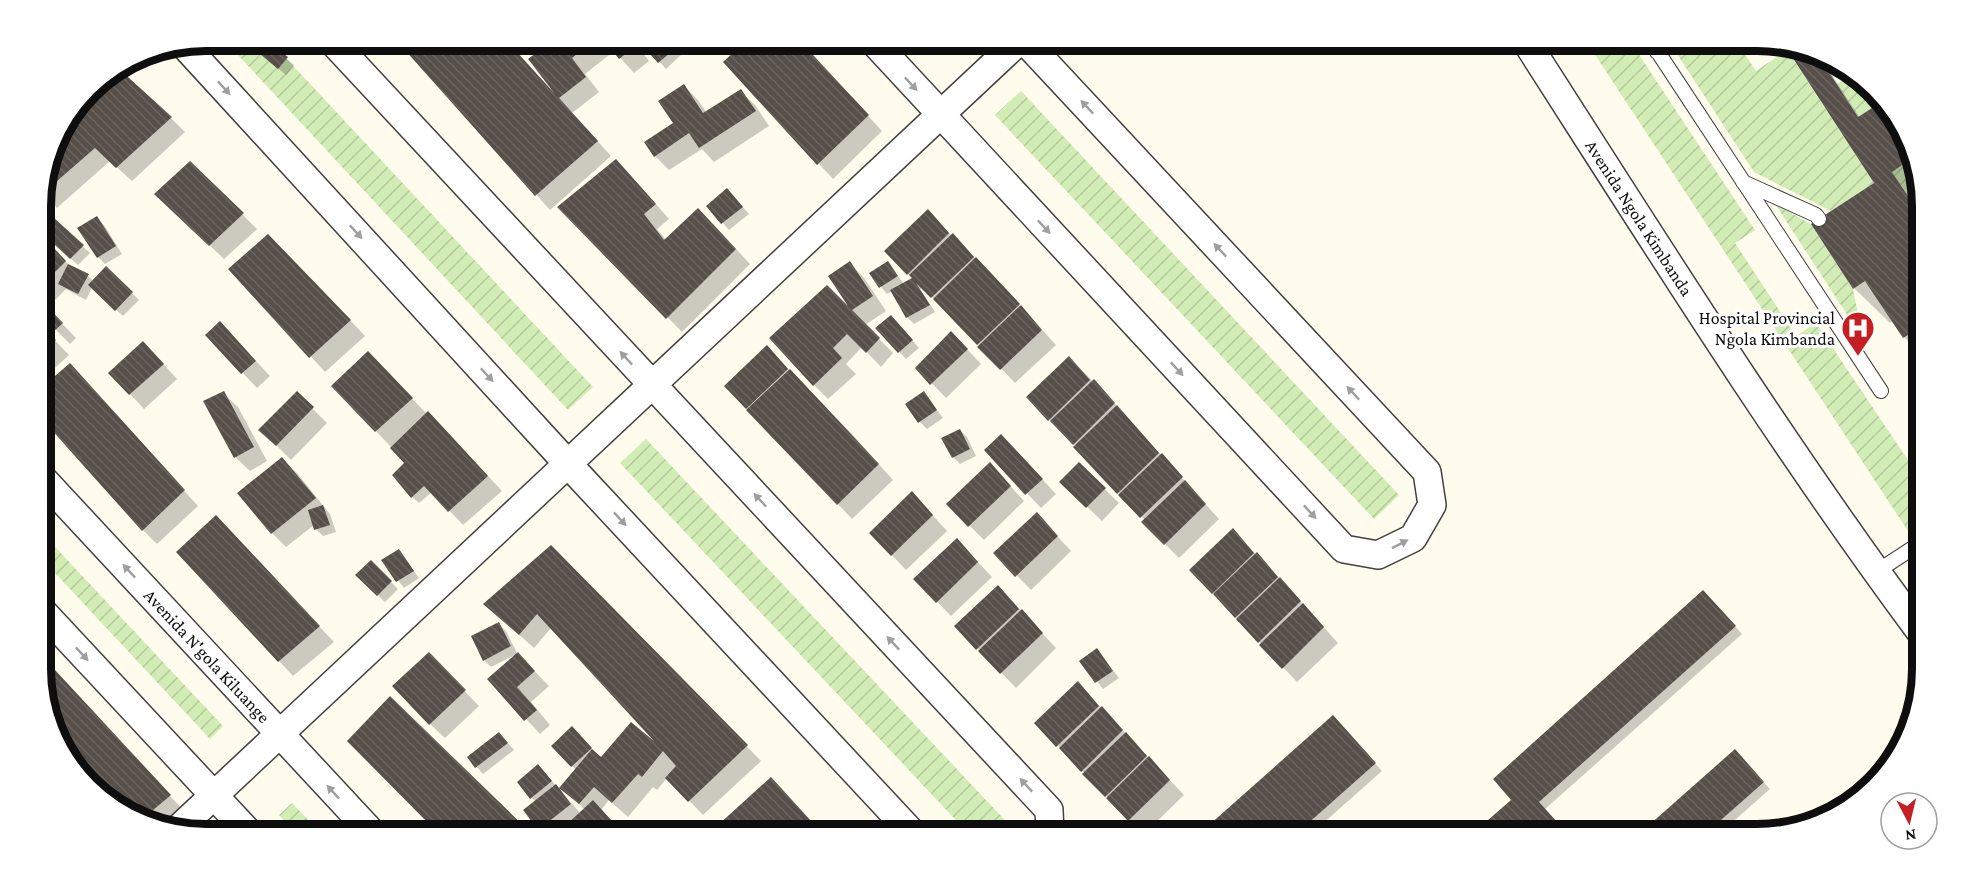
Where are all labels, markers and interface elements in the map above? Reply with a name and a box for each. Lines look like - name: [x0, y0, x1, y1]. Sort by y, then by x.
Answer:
- one-way arrow: [904, 76, 918, 90]
- one-way arrow: [217, 80, 230, 95]
- one-way arrow: [1080, 100, 1094, 115]
- street label: Avenida Ngola Kimbanda: [1581, 136, 1697, 300]
- one-way arrow: [1037, 219, 1051, 234]
- one-way arrow: [348, 224, 362, 238]
- one-way arrow: [1214, 243, 1227, 258]
- place label: Hospital Provincial Ngola Kimbanda: [1699, 308, 1835, 349]
- hospital icon: Hospital Provincial Ngola Kimbanda: [1840, 310, 1876, 357]
- one-way arrow: [620, 351, 633, 366]
- one-way arrow: [1170, 362, 1184, 377]
- one-way arrow: [480, 368, 494, 383]
- one-way arrow: [1346, 385, 1360, 400]
- one-way arrow: [753, 494, 767, 508]
- one-way arrow: [1303, 504, 1316, 519]
- one-way arrow: [612, 511, 626, 525]
- one-way arrow: [1391, 540, 1408, 549]
- one-way arrow: [122, 564, 136, 579]
- street label: Avenida N'gola Kiluange: [140, 585, 274, 727]
- one-way arrow: [886, 635, 900, 650]
- one-way arrow: [74, 647, 88, 661]
- one-way arrow: [1020, 778, 1033, 793]
- one-way arrow: [326, 784, 340, 799]
- north arrow: [1879, 791, 1939, 851]
- text: N: [1904, 826, 1917, 845]

